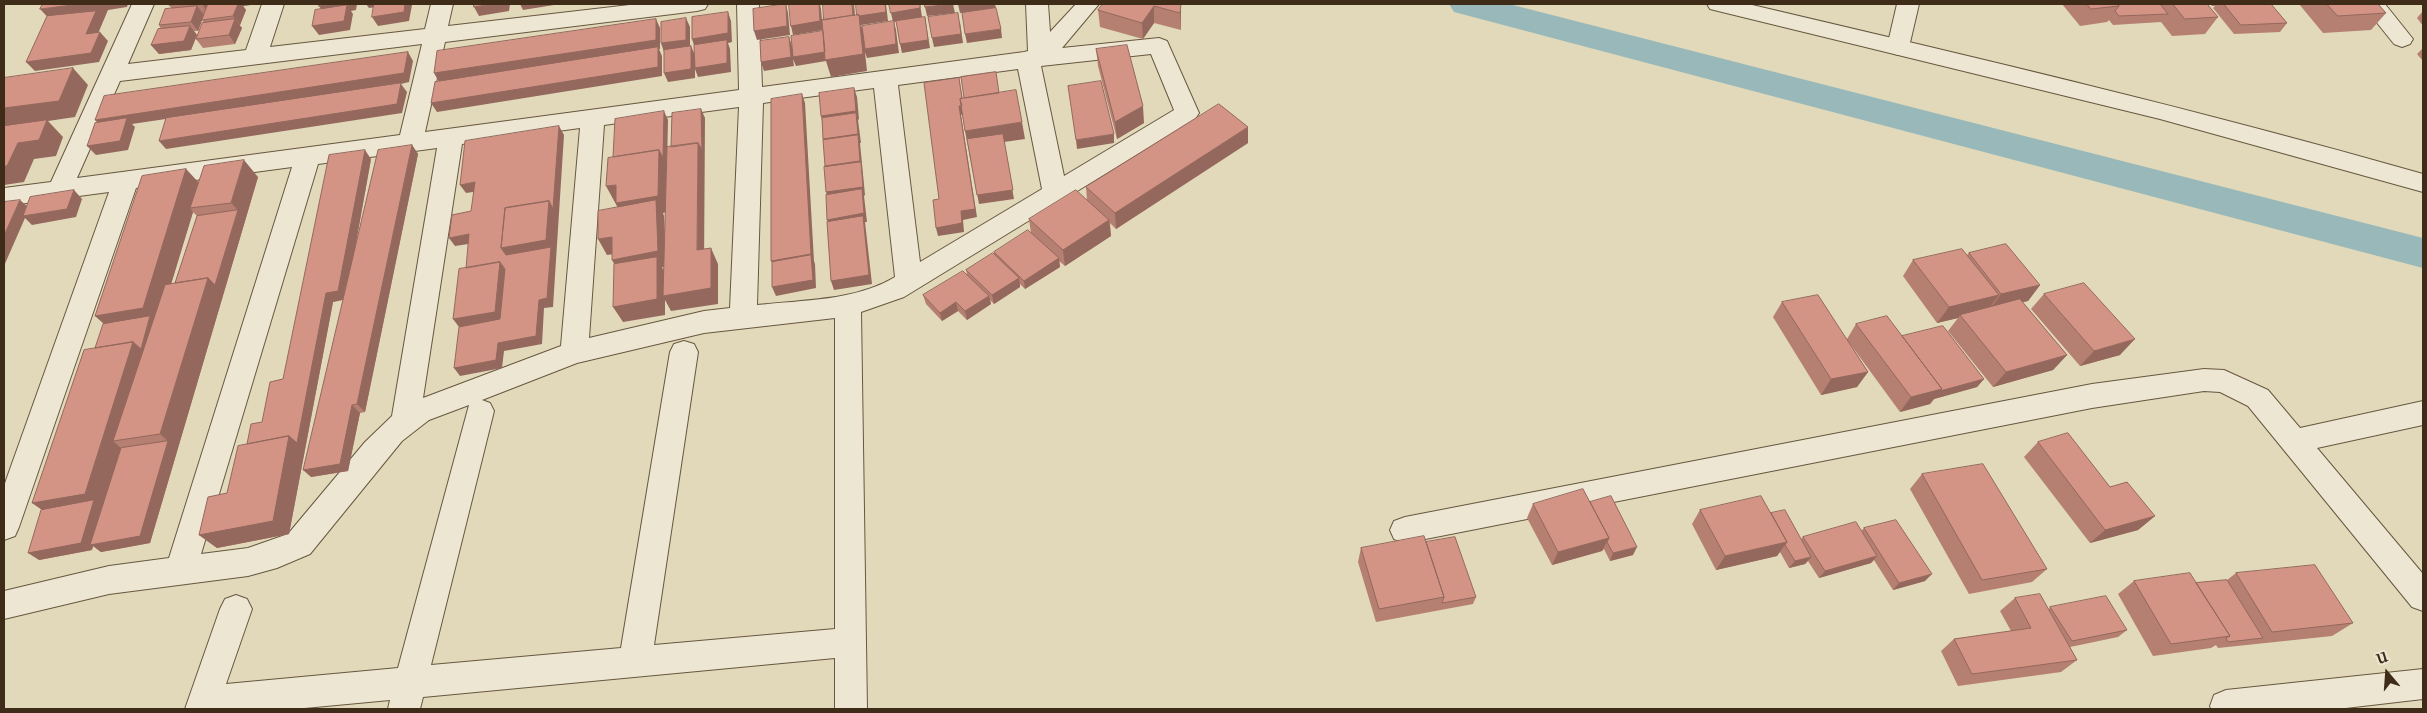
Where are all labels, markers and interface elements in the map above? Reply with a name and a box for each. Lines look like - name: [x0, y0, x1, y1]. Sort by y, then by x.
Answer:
- north arrow: [2362, 648, 2412, 698]
- text: U: [2374, 648, 2390, 668]

